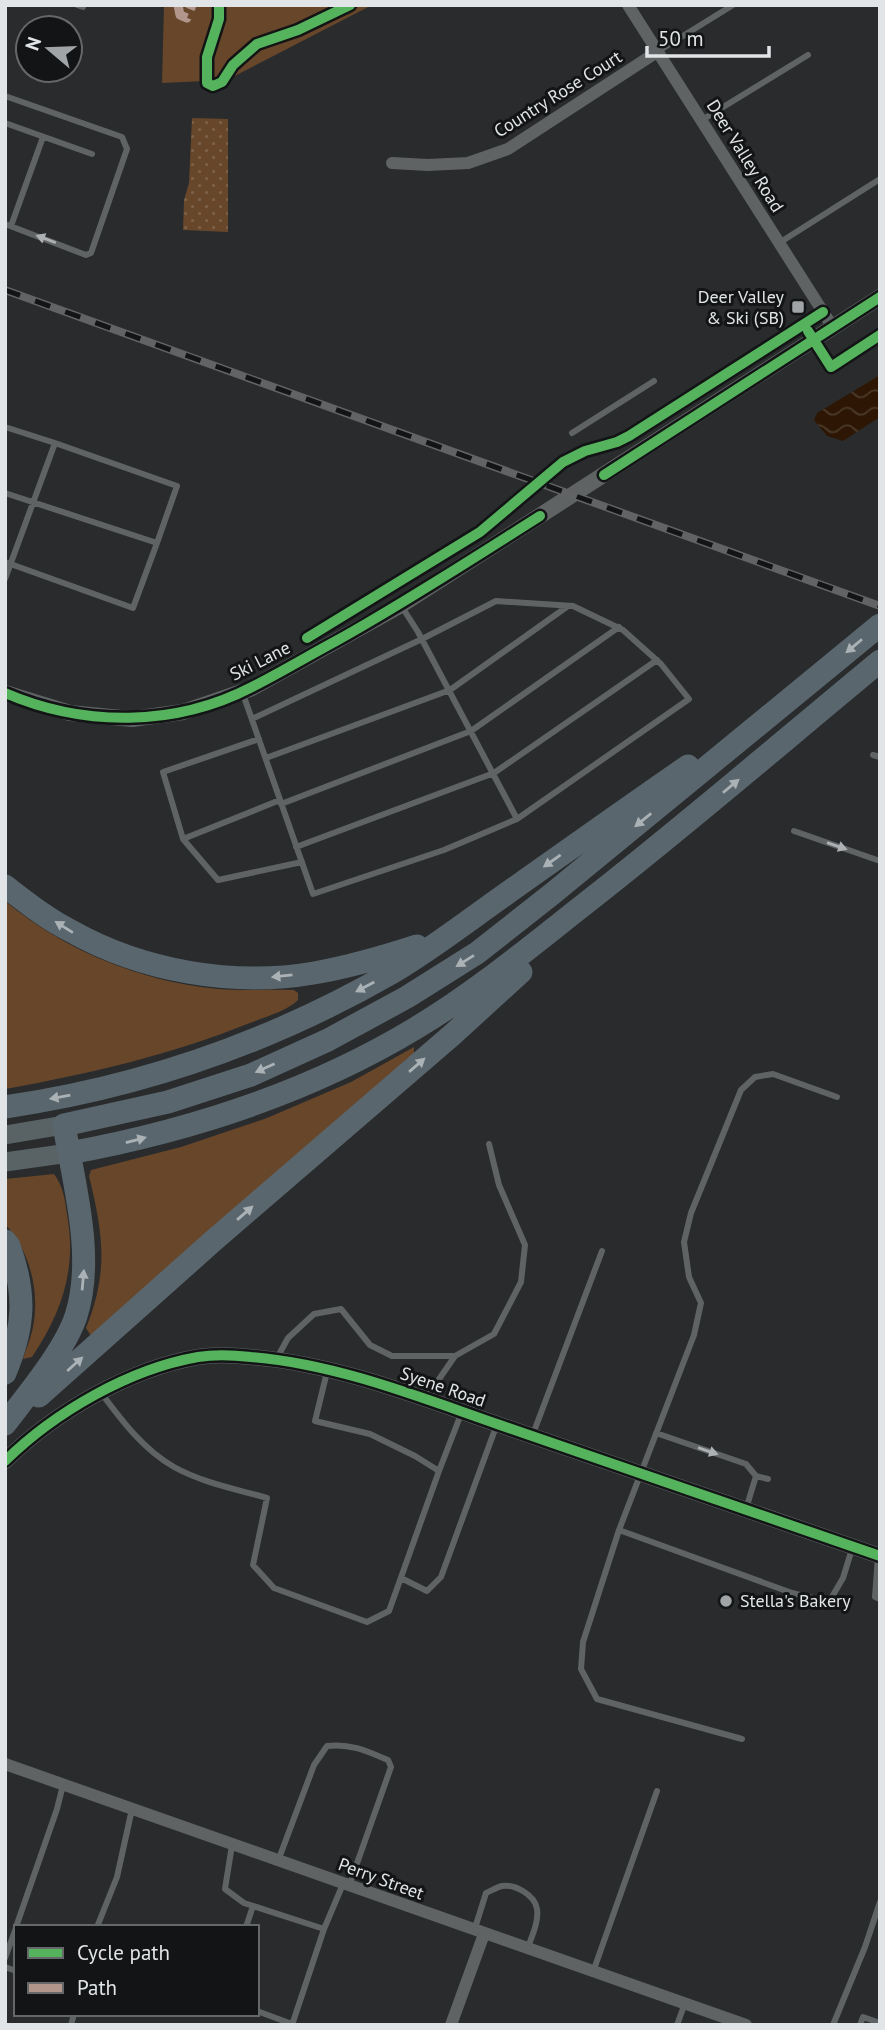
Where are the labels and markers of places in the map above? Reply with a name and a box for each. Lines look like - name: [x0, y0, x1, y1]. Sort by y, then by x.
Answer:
- place label: Deer Valley & Ski (SB): [698, 285, 785, 329]
- marker: Deer Valley & Ski (SB): [790, 299, 806, 315]
- place label: Stella's Bakery: [740, 1589, 851, 1612]
- marker: Stella's Bakery: [718, 1593, 734, 1609]

